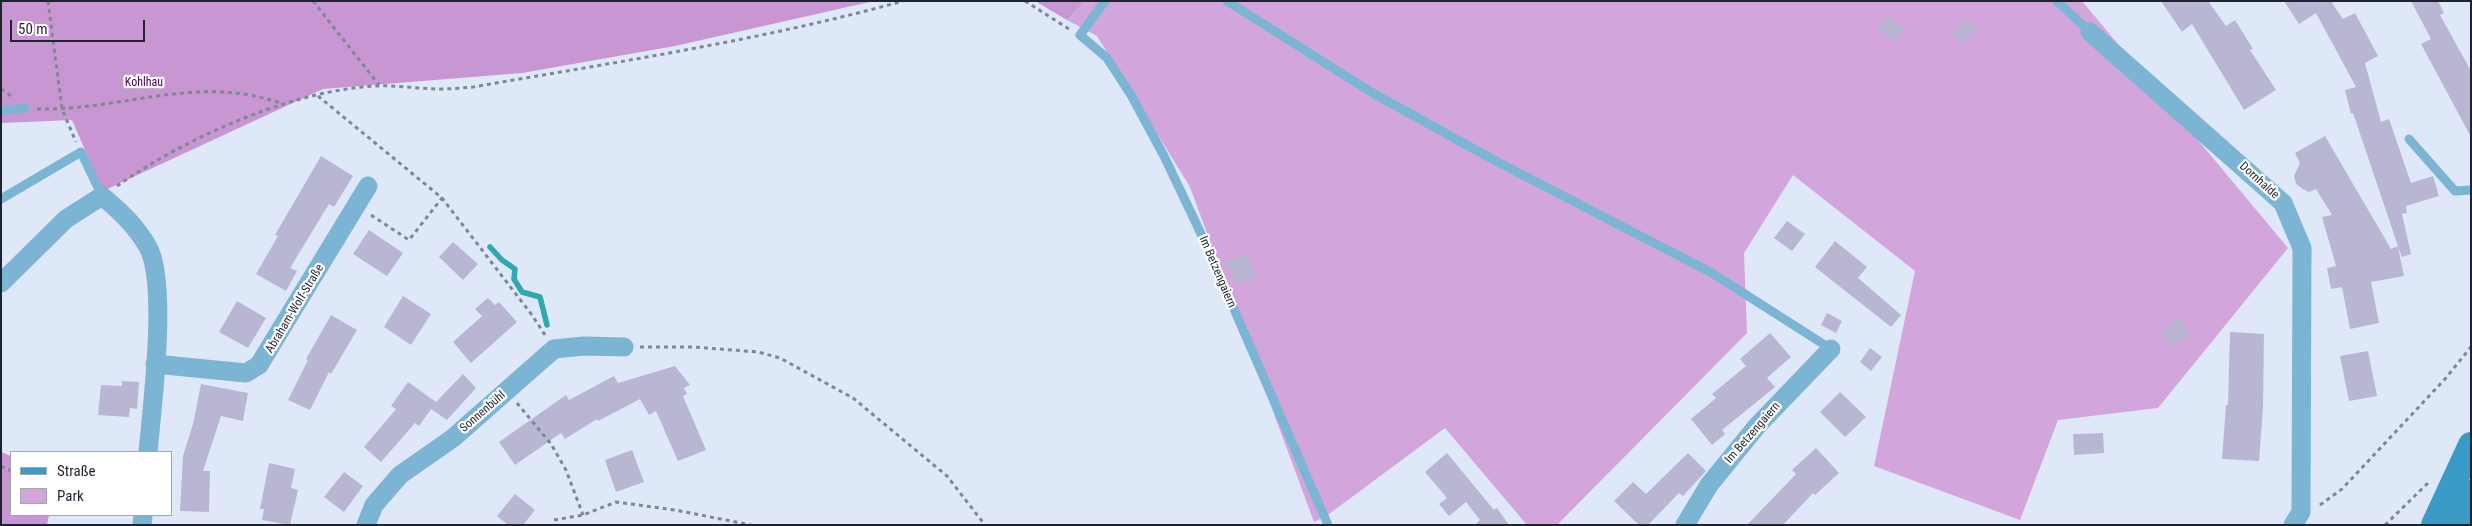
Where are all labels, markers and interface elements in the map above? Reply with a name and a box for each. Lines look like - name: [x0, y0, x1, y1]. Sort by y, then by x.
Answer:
- scale bar: [12, 10, 148, 42]
- text: 50 m: [18, 20, 48, 38]
- park label: Kohlhau: [125, 76, 163, 90]
- street label: Dornhalde: [2236, 160, 2282, 202]
- street label: Im Betzengaiern: [1195, 234, 1239, 310]
- street label: Abraham-Wolf-Straße: [263, 262, 327, 356]
- street label: Sonnenbühl: [457, 388, 509, 436]
- street label: Im Betzengaiern: [1722, 399, 1784, 467]
- legend: [10, 451, 172, 516]
- text: Straße: [57, 462, 96, 480]
- text: Park: [57, 487, 84, 505]

